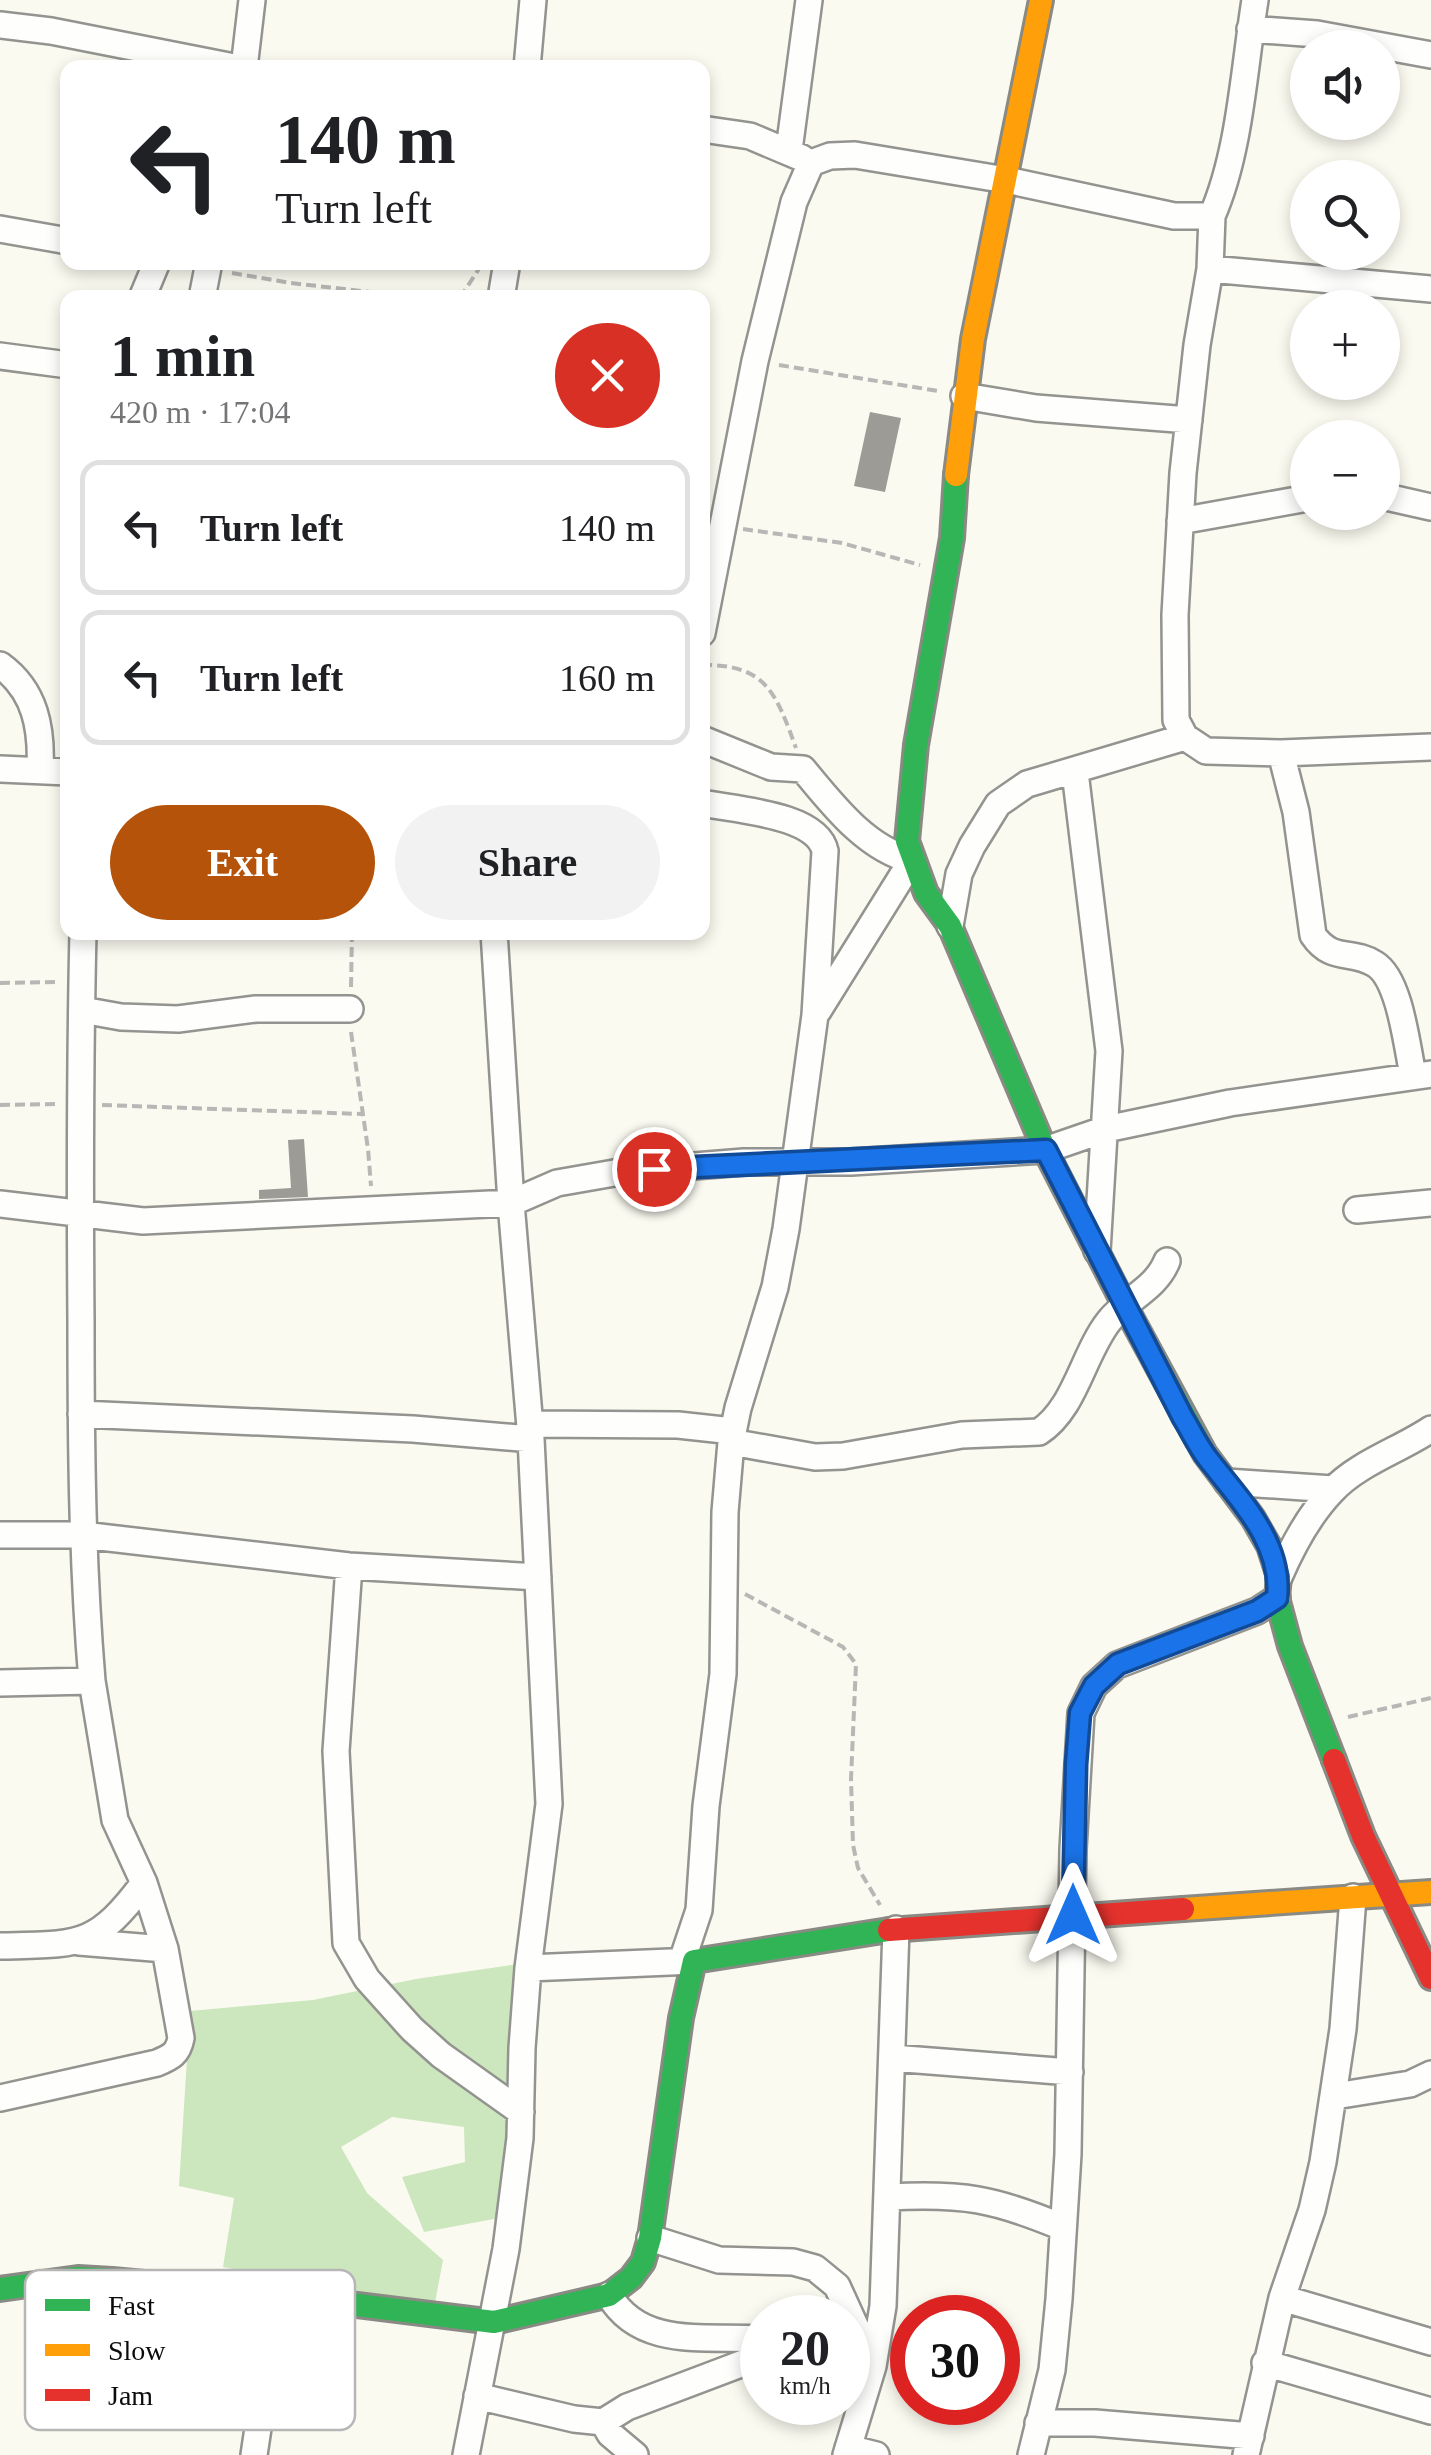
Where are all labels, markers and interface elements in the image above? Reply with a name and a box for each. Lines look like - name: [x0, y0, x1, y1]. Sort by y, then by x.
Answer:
- map controls: [1290, 30, 1400, 530]
- button: sound: [1290, 30, 1400, 140]
- icon: left: [110, 100, 240, 230]
- text: 140 m: [275, 101, 456, 178]
- button: search: [1290, 160, 1400, 270]
- text: Turn left: [275, 183, 432, 233]
- button: +: [1290, 290, 1400, 400]
- text: 1 min: [110, 323, 255, 389]
- button: close: [555, 323, 660, 428]
- text: 420 m · 17:04: [110, 394, 290, 430]
- button: −: [1290, 420, 1400, 530]
- icon: left: [115, 500, 170, 555]
- text: Turn left: [200, 507, 343, 549]
- text: 140 m: [559, 507, 655, 549]
- icon: left: [115, 650, 170, 705]
- text: Turn left: [200, 657, 343, 699]
- text: 160 m: [559, 657, 655, 699]
- button: Exit: [110, 805, 375, 920]
- button: Share: [395, 805, 660, 920]
- pin: [612, 1127, 697, 1212]
- icon: arrive: [627, 1142, 682, 1197]
- position arrow: [1021, 1863, 1125, 1967]
- legend: [25, 2270, 355, 2430]
- text: Fast: [108, 2290, 155, 2321]
- speed limit sign: 30: [890, 2295, 1020, 2425]
- text: 20: [780, 2320, 830, 2376]
- text: Slow: [108, 2335, 166, 2366]
- text: km/h: [779, 2372, 831, 2399]
- text: Jam: [108, 2380, 153, 2411]

